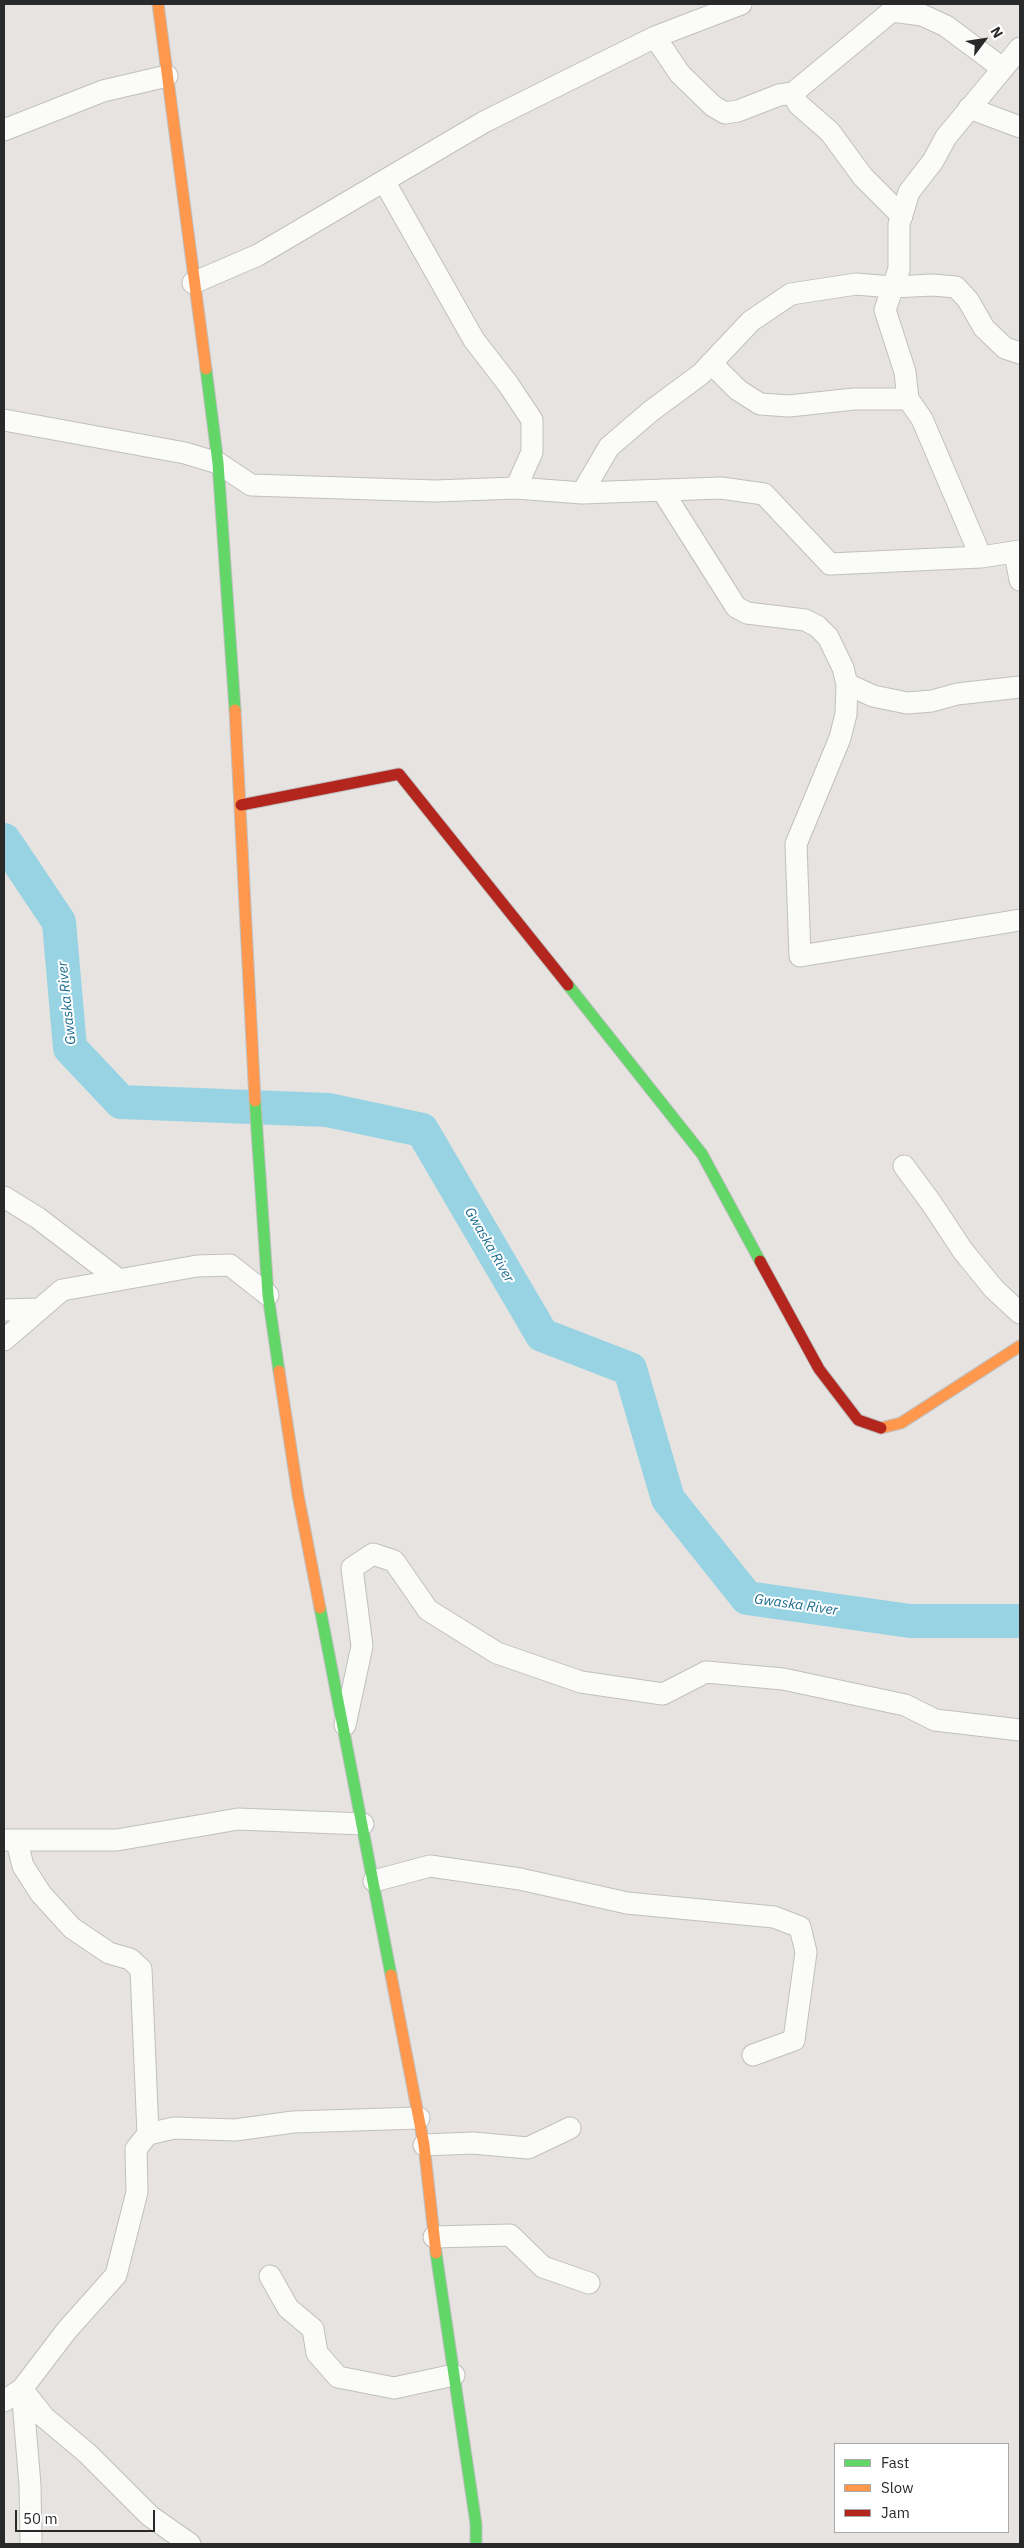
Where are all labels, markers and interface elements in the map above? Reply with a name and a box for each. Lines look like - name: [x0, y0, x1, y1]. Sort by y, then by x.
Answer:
- north arrow: [959, 15, 1009, 65]
- text: N: [987, 23, 1007, 41]
- water label: Gwaska River: [54, 960, 80, 1046]
- water label: Gwaska River: [461, 1204, 517, 1286]
- water label: Gwaska River: [753, 1591, 839, 1619]
- legend: [834, 2443, 1009, 2533]
- text: Fast: [881, 2453, 909, 2472]
- text: Slow: [881, 2478, 914, 2497]
- scale bar: [18, 2500, 158, 2532]
- text: Jam: [881, 2503, 910, 2522]
- text: 50 m: [23, 2509, 58, 2528]

